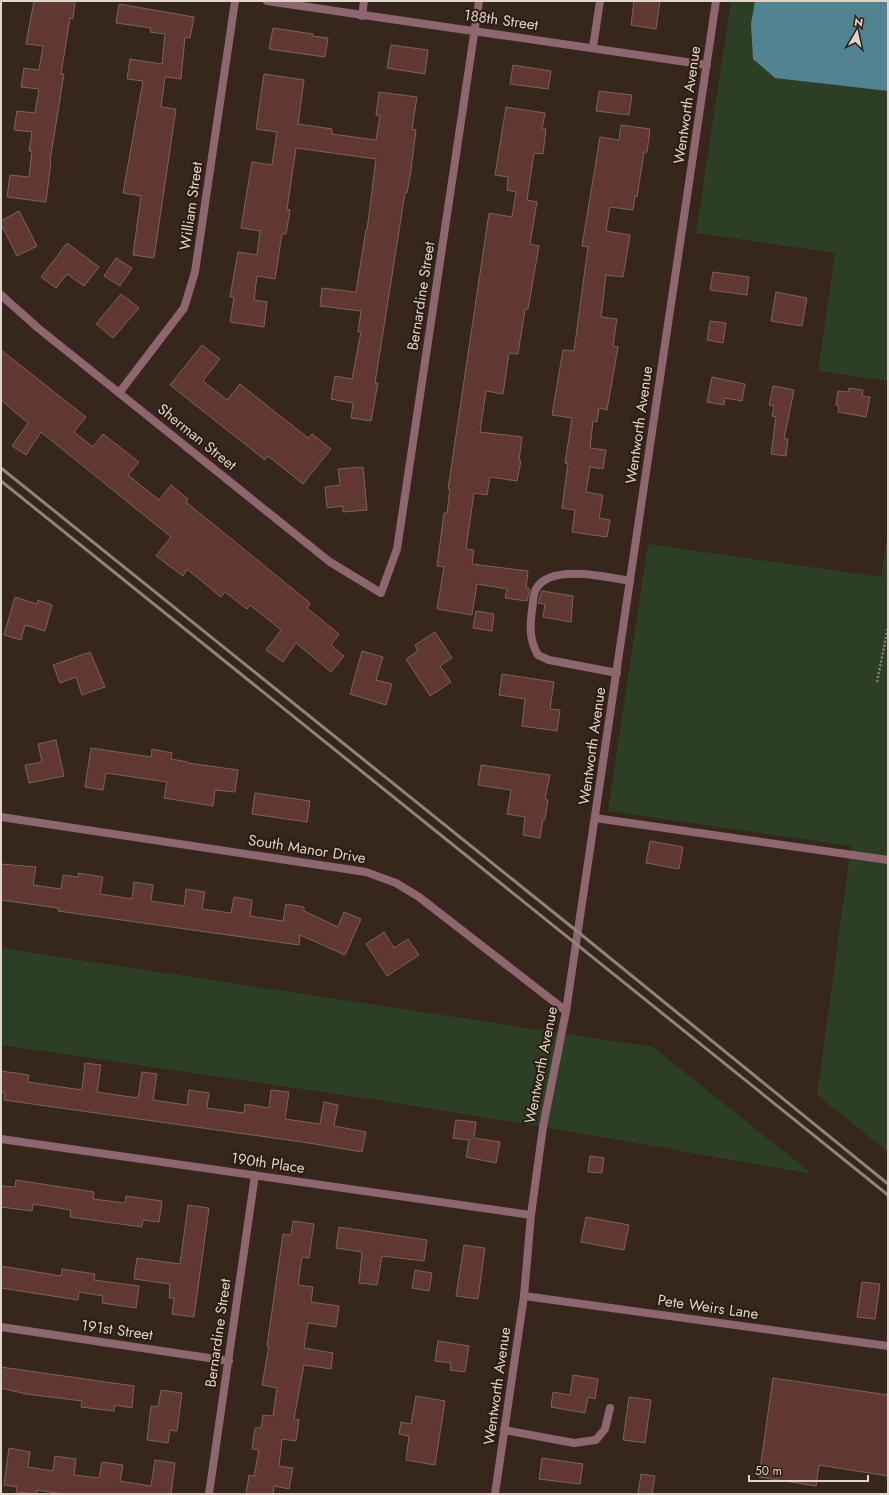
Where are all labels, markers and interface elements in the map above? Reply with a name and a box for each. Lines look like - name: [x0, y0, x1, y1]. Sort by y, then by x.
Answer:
- street label: 188th Street: [462, 4, 540, 36]
- north arrow: [837, 12, 877, 52]
- text: N: [853, 14, 864, 31]
- street label: Wentworth Avenue: [668, 44, 706, 165]
- street label: William Street: [174, 160, 208, 251]
- street label: Bernardine Street: [402, 240, 441, 352]
- street label: Wentworth Avenue: [620, 364, 658, 485]
- street label: Sherman Street: [153, 398, 242, 476]
- street label: Wentworth Avenue: [573, 685, 611, 806]
- street label: South Manor Drive: [247, 829, 368, 869]
- street label: Wentworth Avenue: [519, 1004, 563, 1125]
- street label: 190th Place: [230, 1147, 307, 1179]
- street label: Bernardine Street: [199, 1277, 237, 1389]
- street label: Pete Weirs Lane: [656, 1289, 760, 1325]
- street label: 191st Street: [80, 1314, 155, 1346]
- street label: Wentworth Avenue: [478, 1325, 516, 1446]
- scale bar: [749, 1457, 868, 1483]
- text: 50 m: [755, 1462, 782, 1480]

